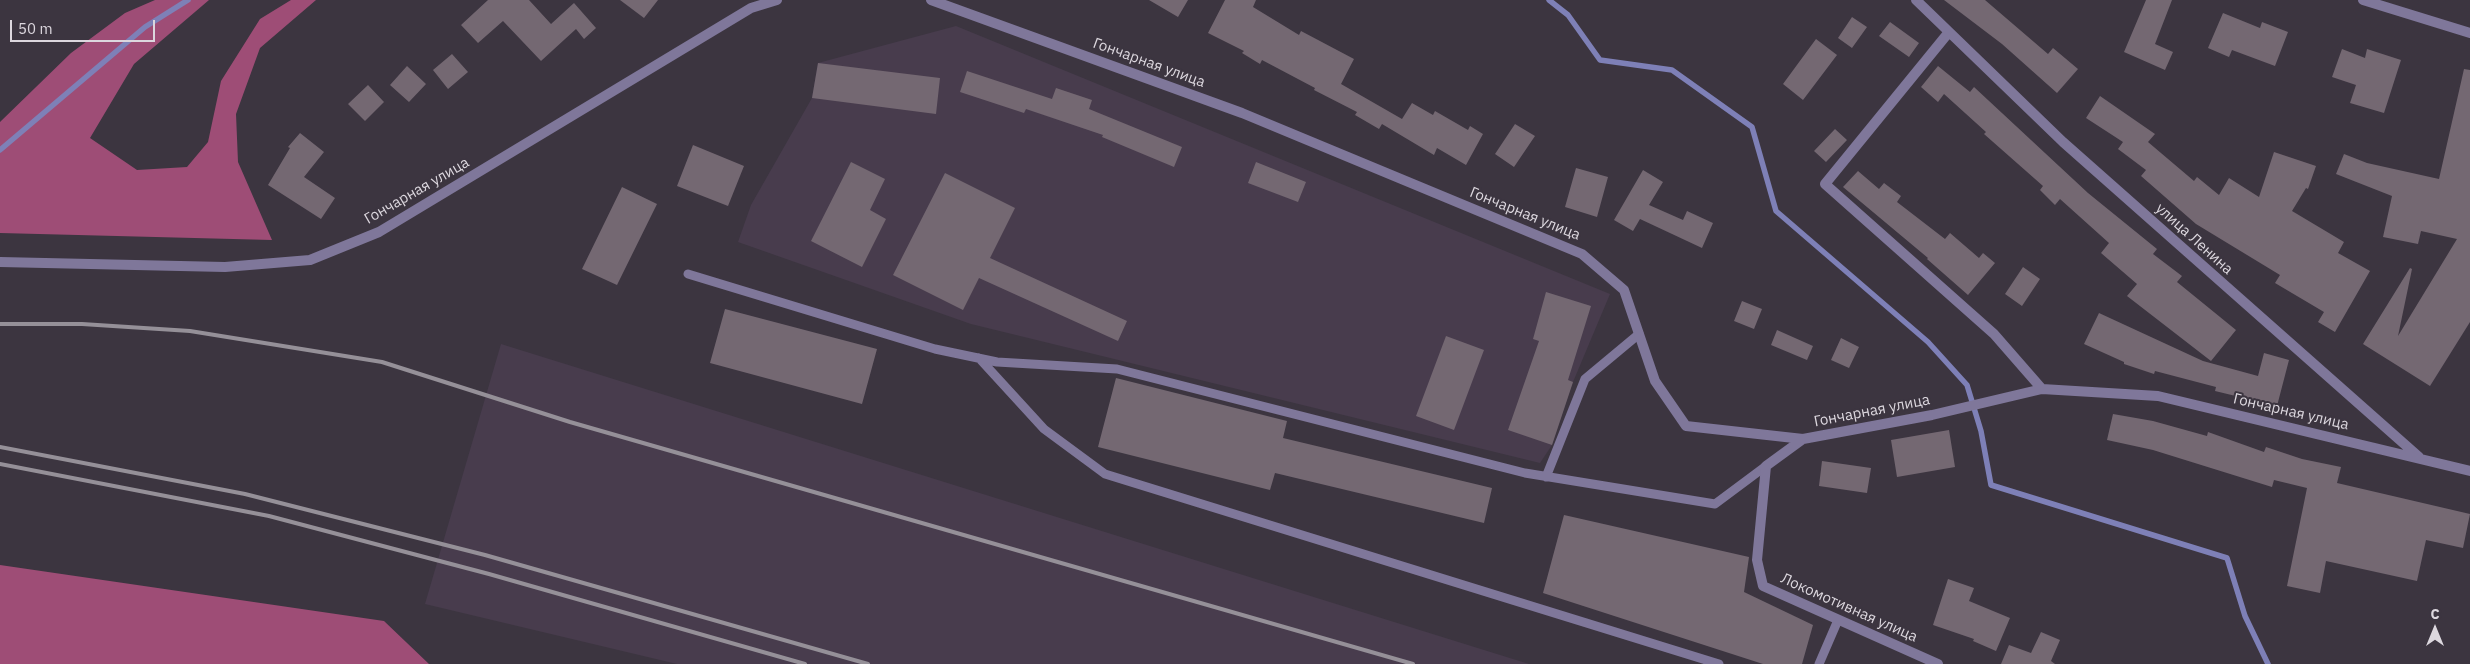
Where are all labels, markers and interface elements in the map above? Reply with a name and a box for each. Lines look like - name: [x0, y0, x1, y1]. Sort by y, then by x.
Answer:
- scale bar: [12, 10, 158, 42]
- text: 50 m: [18, 19, 53, 38]
- street label: Гончарная улица: [1091, 34, 1207, 92]
- street label: Гончарная улица: [361, 154, 473, 228]
- street label: Гончарная улица: [1467, 184, 1583, 244]
- street label: улица Ленина: [2152, 200, 2236, 278]
- street label: Гончарная улица: [2232, 390, 2350, 434]
- street label: Гончарная улица: [1812, 391, 1932, 431]
- street label: Локомотивная улица: [1778, 570, 1920, 646]
- north arrow: [2410, 604, 2460, 654]
- text: С: [2430, 605, 2440, 623]

